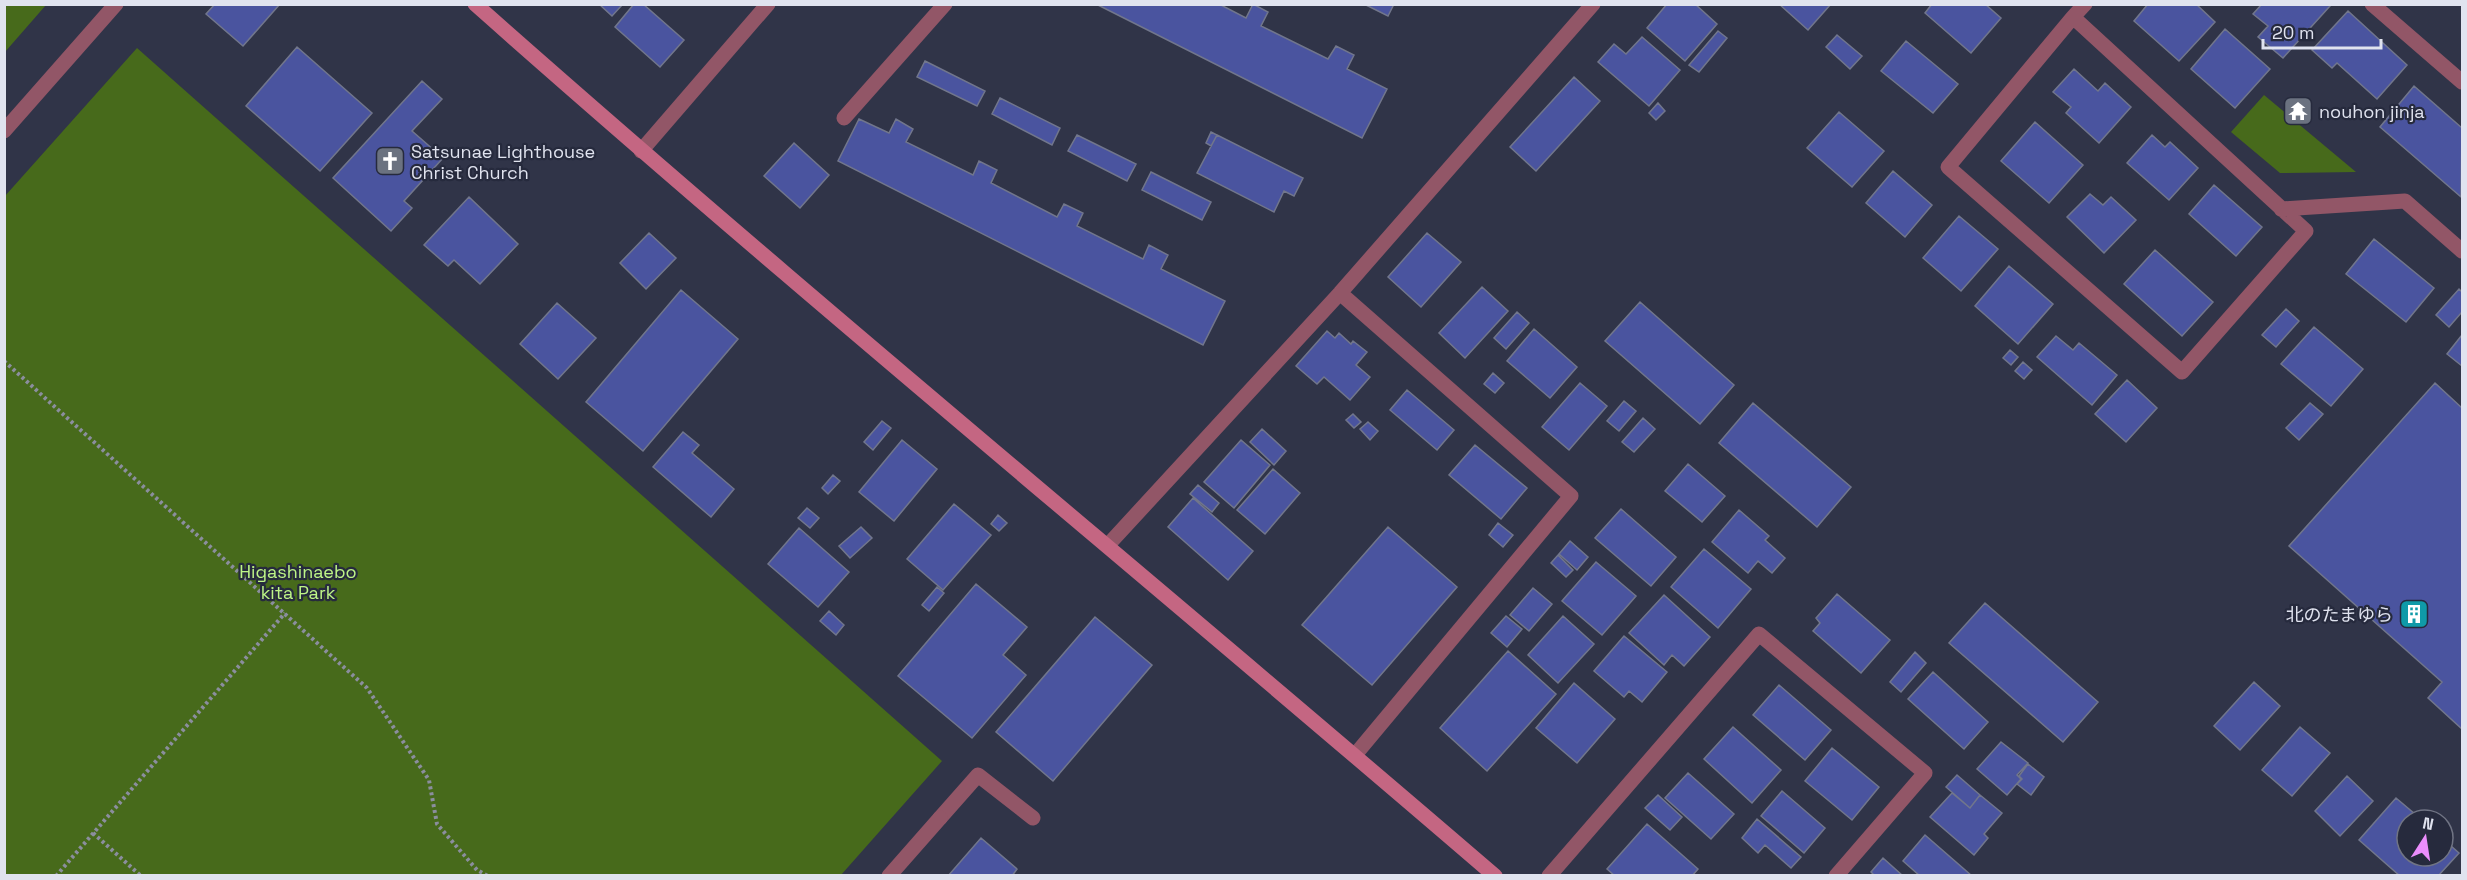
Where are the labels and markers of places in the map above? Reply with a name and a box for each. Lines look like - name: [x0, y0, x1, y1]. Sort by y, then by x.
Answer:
- temple icon: nouhon jinja: [2282, 95, 2314, 127]
- place label: nouhon jinja: [2319, 100, 2425, 123]
- place label: Satsunae Lighthouse Christ Church: [411, 140, 595, 184]
- church icon: Satsunae Lighthouse Christ Church: [374, 145, 406, 177]
- building icon: 北のたまゆら: [2398, 598, 2430, 630]
- place label: 北のたまゆら: [2286, 603, 2393, 626]

